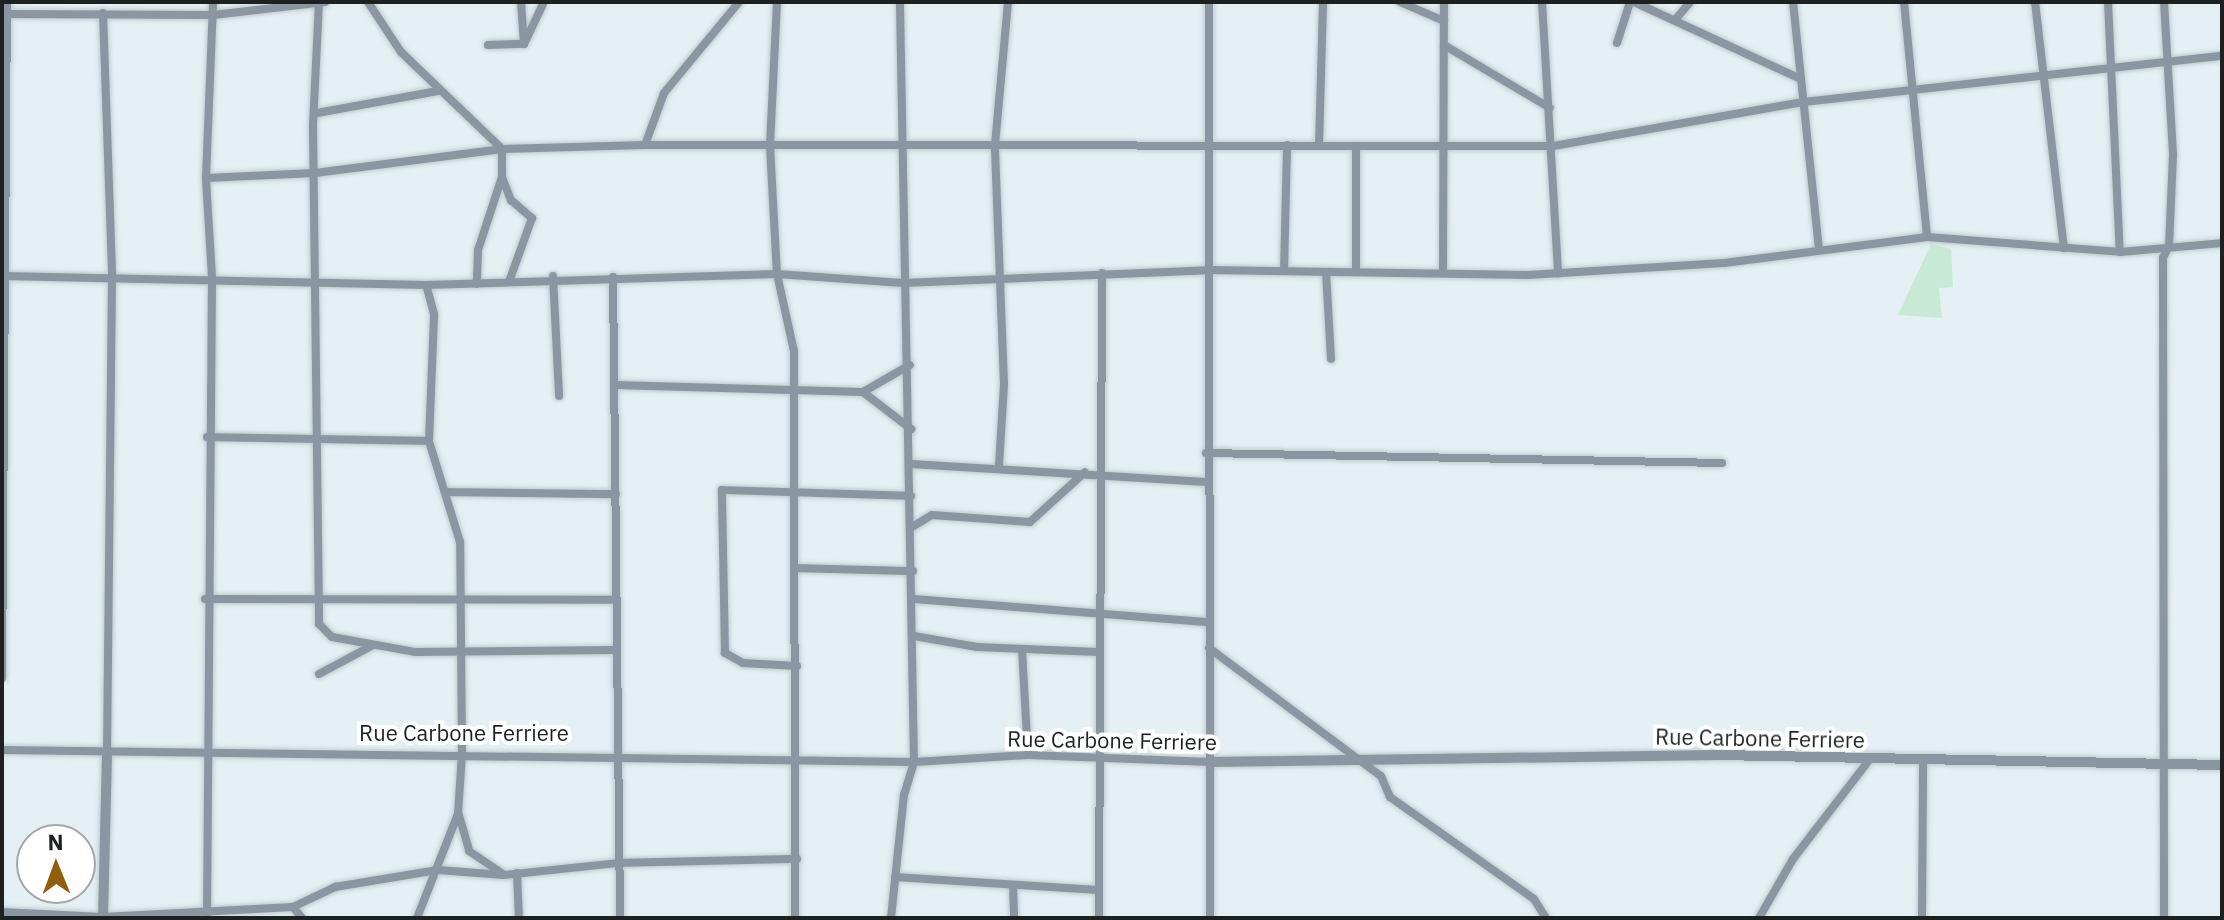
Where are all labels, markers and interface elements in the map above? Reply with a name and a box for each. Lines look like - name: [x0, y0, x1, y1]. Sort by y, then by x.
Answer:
- street label: Rue Carbone Ferriere: [359, 720, 569, 746]
- street label: Rue Carbone Ferriere: [1655, 723, 1865, 753]
- street label: Rue Carbone Ferriere: [1007, 725, 1217, 755]
- north arrow: [16, 824, 96, 904]
- text: N: [47, 827, 64, 856]

